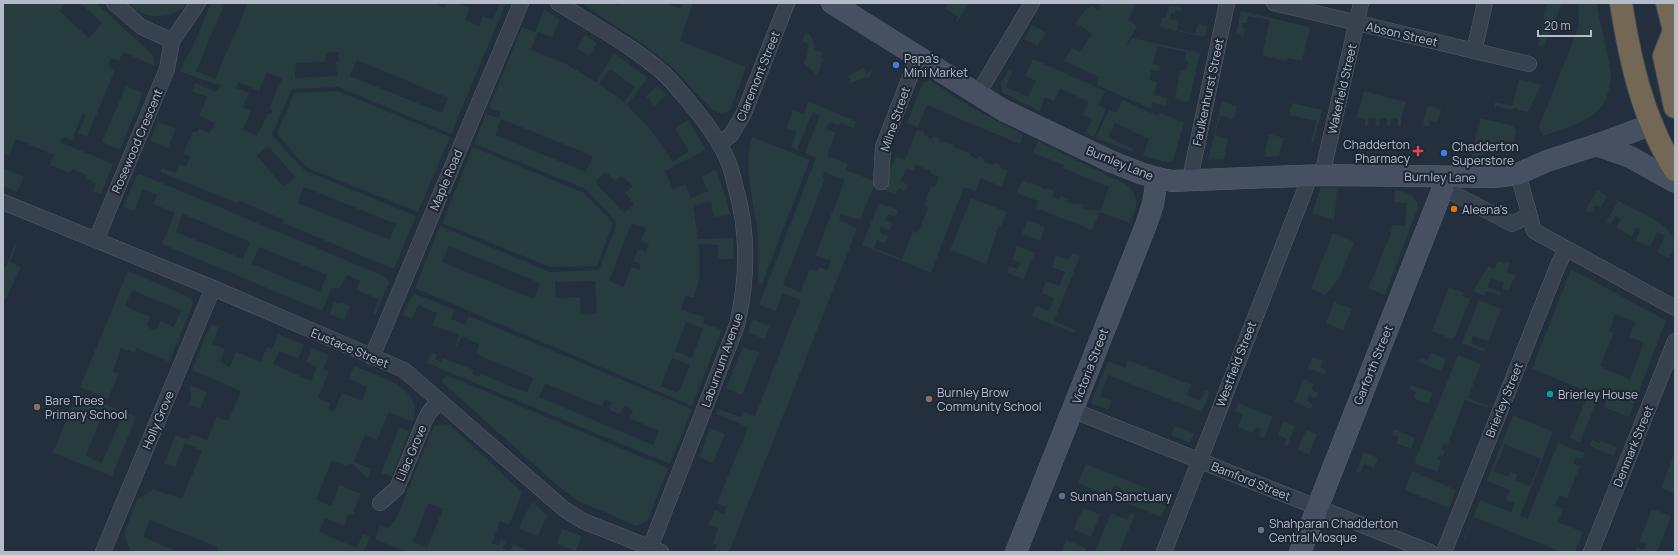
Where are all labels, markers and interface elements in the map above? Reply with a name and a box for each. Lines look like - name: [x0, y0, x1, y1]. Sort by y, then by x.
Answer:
- scale bar: [1538, 12, 1591, 38]
- text: 20 m: [1544, 17, 1571, 34]
- street label: Abson Street: [1365, 18, 1440, 51]
- street label: Claremont Street: [732, 28, 784, 124]
- street label: Faulkenhurst Street: [1188, 37, 1228, 147]
- street label: Wakefield Street: [1323, 42, 1361, 136]
- place label: Papa's Mini Market: [904, 50, 968, 81]
- marker: Papa's Mini Market: [891, 60, 901, 70]
- street label: Milne Street: [876, 84, 914, 154]
- street label: Rosewood Crescent: [107, 86, 167, 196]
- place label: Chadderton Pharmacy: [1343, 136, 1411, 167]
- place label: Chadderton Superstore: [1452, 138, 1519, 169]
- street label: Burnley Lane: [1084, 142, 1156, 184]
- marker: Chadderton Pharmacy: [1413, 146, 1423, 156]
- street label: Maple Road: [426, 147, 466, 213]
- marker: Chadderton Superstore: [1439, 148, 1449, 158]
- street label: Burnley Lane: [1404, 168, 1476, 186]
- place label: Aleena's: [1462, 201, 1508, 218]
- marker: Aleena's: [1449, 204, 1459, 214]
- street label: Laburnum Avenue: [697, 310, 747, 410]
- street label: Westfield Street: [1212, 319, 1260, 409]
- street label: Garforth Street: [1349, 322, 1397, 407]
- street label: Eustace Street: [309, 324, 392, 372]
- street label: Victoria Street: [1068, 326, 1112, 406]
- street label: Brierley Street: [1481, 360, 1527, 440]
- place label: Burnley Brow Community School: [937, 384, 1042, 415]
- place label: Brierley House: [1558, 386, 1638, 403]
- street label: Holly Grove: [138, 388, 178, 452]
- marker: Brierley House: [1545, 389, 1555, 399]
- place label: Bare Trees Primary School: [45, 392, 127, 423]
- marker: Burnley Brow Community School: [924, 394, 934, 404]
- marker: Bare Trees Primary School: [32, 402, 42, 412]
- street label: Denmark Street: [1609, 402, 1657, 489]
- street label: Lilac Grove: [391, 422, 431, 484]
- street label: Bamford Street: [1209, 457, 1293, 505]
- place label: Sunnah Sanctuary: [1070, 488, 1173, 505]
- marker: Sunnah Sanctuary: [1057, 491, 1067, 501]
- place label: Shahparan Chadderton Central Mosque: [1269, 515, 1398, 546]
- marker: Shahparan Chadderton Central Mosque: [1256, 525, 1266, 535]

